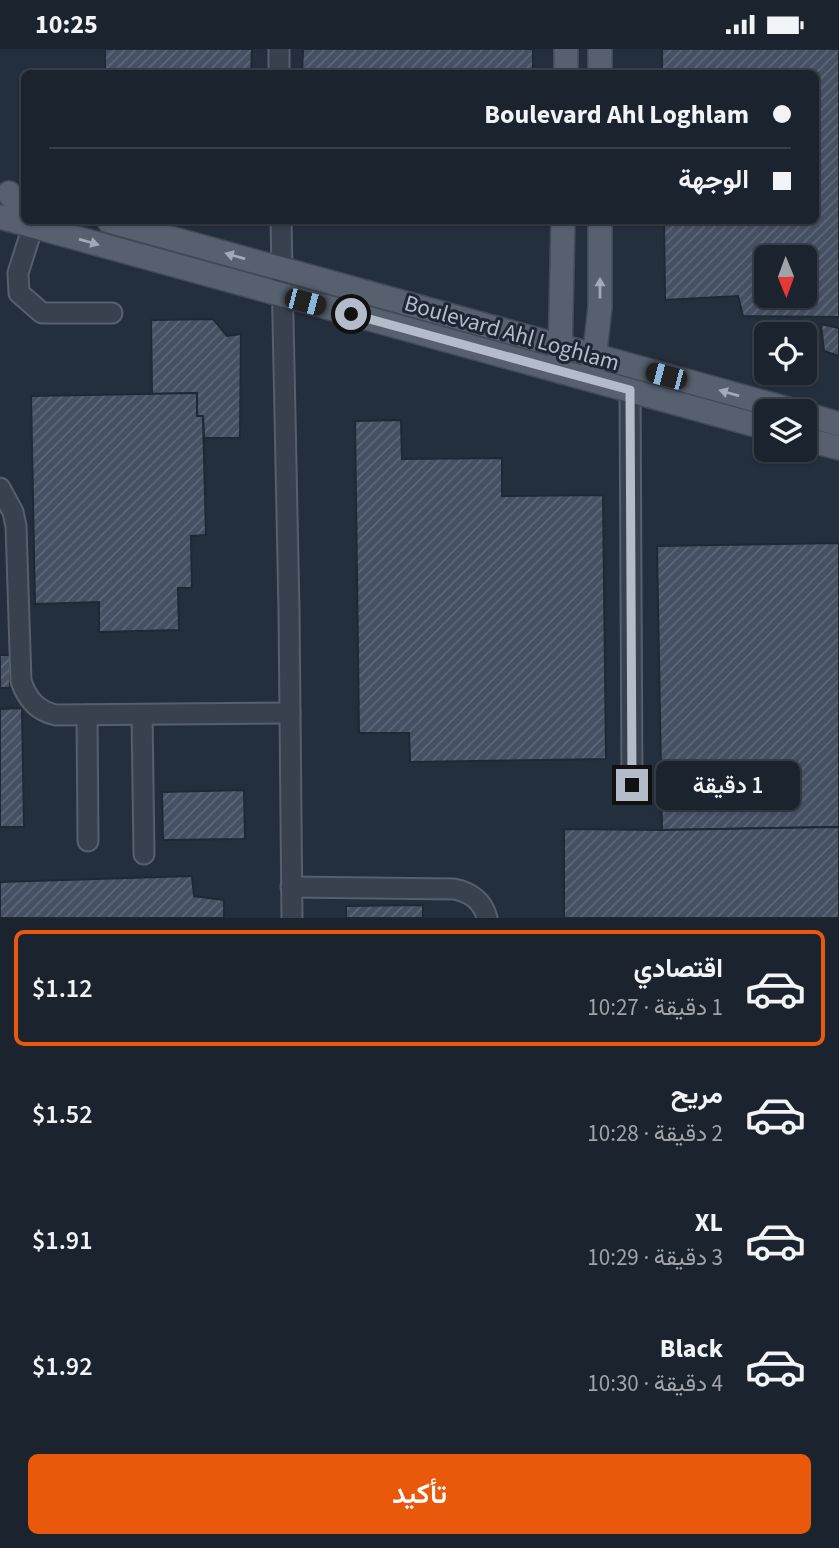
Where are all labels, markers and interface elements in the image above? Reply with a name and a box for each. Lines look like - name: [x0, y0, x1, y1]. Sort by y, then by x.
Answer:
- text: 10:25: [35, 6, 98, 43]
- text: Boulevard Ahl Loghlam: [484, 96, 749, 133]
- text: الوجهة: [678, 161, 749, 198]
- one-way arrow: [79, 237, 100, 247]
- north arrow: [754, 245, 817, 308]
- map controls: [754, 245, 817, 462]
- one-way arrow: [224, 251, 245, 261]
- one-way arrow: [594, 277, 606, 299]
- car: [282, 286, 329, 318]
- street label: Boulevard Ahl Loghlam: [401, 286, 623, 380]
- route start: [335, 298, 367, 330]
- button: locate: [754, 322, 817, 385]
- car: [643, 360, 690, 392]
- one-way arrow: [718, 387, 740, 398]
- button: layers: [754, 399, 817, 462]
- callout: 1 دقيقة: [656, 761, 800, 809]
- route end: [616, 769, 648, 801]
- text: 1 دقيقة: [693, 769, 763, 802]
- text: اقتصادي: [634, 950, 723, 987]
- icon: car: [744, 957, 807, 1020]
- text: $1.12: [32, 970, 93, 1007]
- text: 1 دقيقة · 10:27: [587, 991, 723, 1024]
- text: مريح: [671, 1076, 723, 1113]
- icon: car: [744, 1083, 807, 1146]
- text: $1.52: [32, 1096, 93, 1133]
- text: 2 دقيقة · 10:28: [587, 1117, 723, 1150]
- text: XL: [695, 1204, 723, 1241]
- icon: car: [744, 1209, 807, 1272]
- text: $1.91: [32, 1222, 93, 1259]
- text: 3 دقيقة · 10:29: [587, 1241, 723, 1274]
- text: Black: [660, 1330, 723, 1367]
- icon: car: [744, 1335, 807, 1398]
- text: $1.92: [32, 1348, 93, 1385]
- text: 4 دقيقة · 10:30: [587, 1367, 723, 1400]
- button: تأكيد: [28, 1454, 811, 1534]

